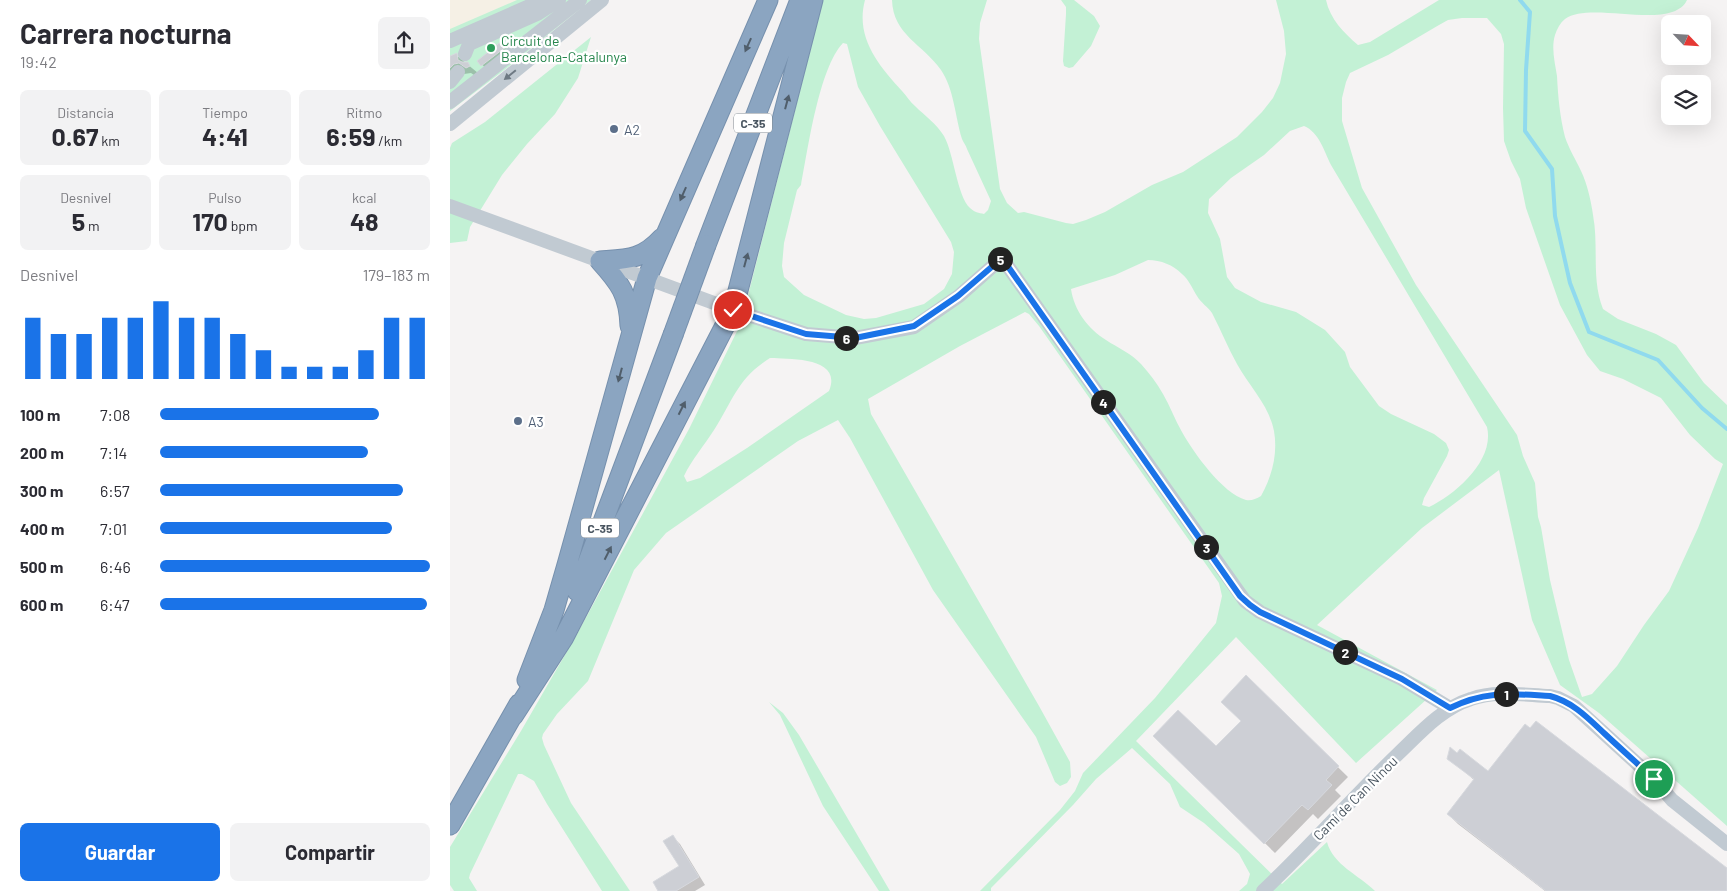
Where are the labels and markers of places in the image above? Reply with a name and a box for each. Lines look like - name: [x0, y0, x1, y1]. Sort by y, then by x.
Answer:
- place label: Circuit de Barcelona-Catalunya: [501, 32, 627, 65]
- marker: Circuit de Barcelona-Catalunya: [485, 42, 497, 54]
- place label: A2: [624, 121, 640, 138]
- marker: A2: [608, 123, 620, 135]
- pin: 5: [988, 246, 1012, 272]
- pin: [712, 289, 754, 331]
- pin: 6: [834, 326, 858, 350]
- pin: 4: [1090, 390, 1116, 414]
- place label: A3: [528, 413, 544, 430]
- marker: A3: [512, 415, 524, 427]
- pin: 3: [1194, 534, 1218, 560]
- pin: 2: [1332, 640, 1358, 664]
- pin: 1: [1494, 682, 1518, 706]
- pin: [1633, 758, 1675, 800]

